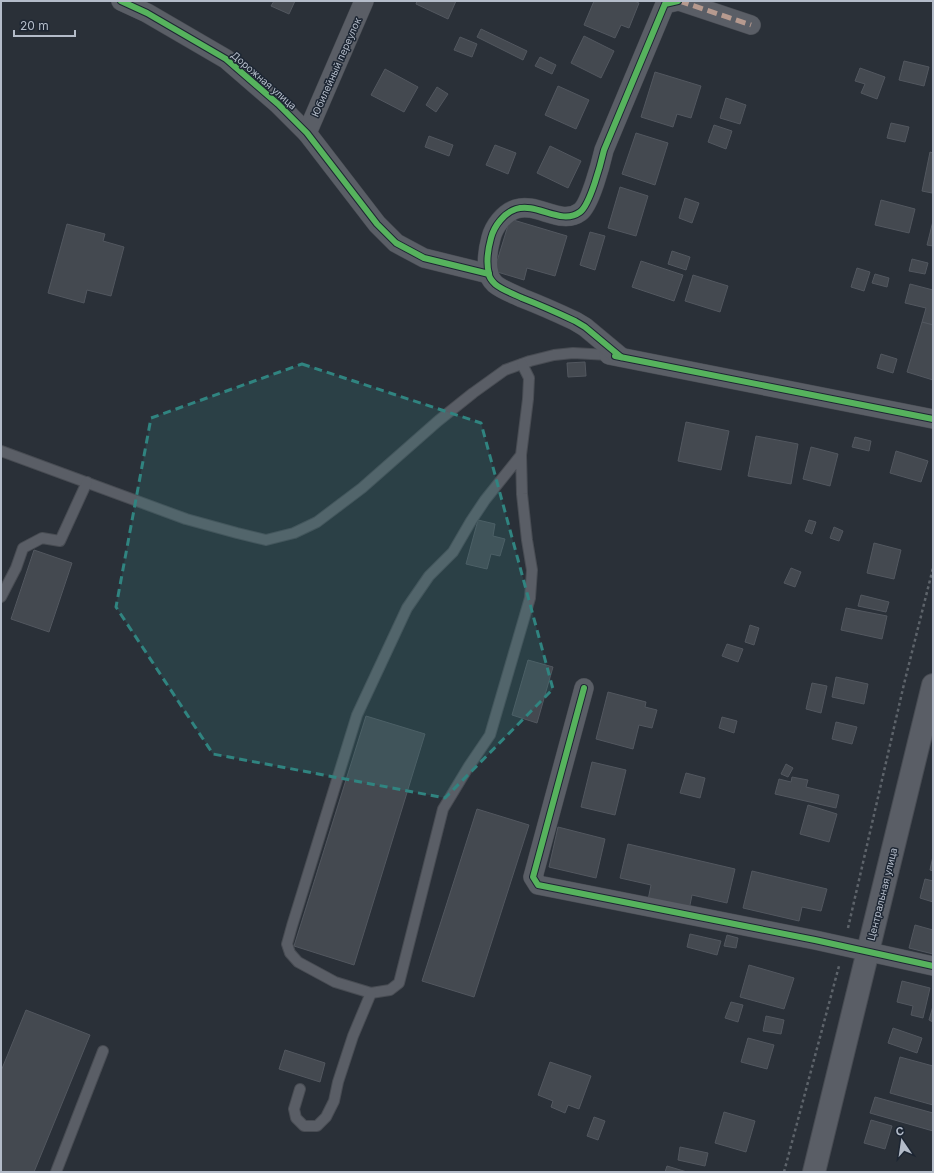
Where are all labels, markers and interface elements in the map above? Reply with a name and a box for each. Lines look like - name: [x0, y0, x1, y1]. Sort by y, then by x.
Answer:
- scale bar: [14, 12, 75, 38]
- street label: Юбилейный переулок: [309, 15, 364, 118]
- text: 20 m: [20, 18, 49, 33]
- street label: Дорожная улица: [229, 48, 299, 112]
- street label: Центральная улица: [865, 846, 899, 942]
- north arrow: [882, 1121, 922, 1161]
- text: С: [894, 1124, 905, 1139]

